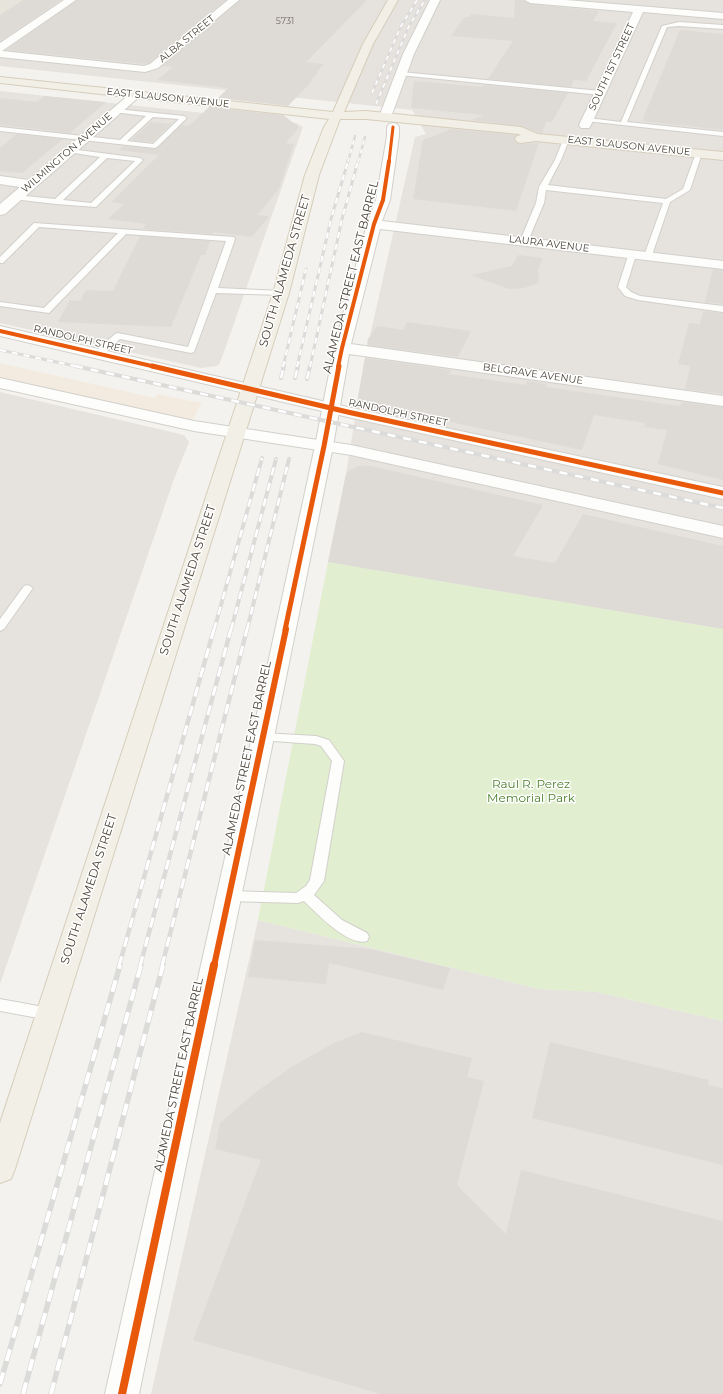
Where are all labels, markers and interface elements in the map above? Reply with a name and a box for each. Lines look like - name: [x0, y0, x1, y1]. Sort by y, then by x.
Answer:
- street label: ALBA STREET: [157, 13, 217, 65]
- house number: 5731: [276, 16, 294, 26]
- street label: SOUTH 1ST STREET: [586, 21, 638, 113]
- street label: EAST SLAUSON AVENUE: [106, 86, 230, 110]
- street label: WILMINGTON AVENUE: [19, 110, 115, 196]
- street label: EAST SLAUSON AVENUE: [567, 134, 691, 158]
- street label: ALAMEDA STREET EAST BARREL: [320, 179, 382, 375]
- street label: SOUTH ALAMEDA STREET: [256, 193, 314, 349]
- street label: LAURA AVENUE: [508, 233, 590, 255]
- street label: RANDOLPH STREET: [32, 323, 134, 357]
- street label: BELGRAVE AVENUE: [482, 361, 584, 387]
- street label: RANDOLPH STREET: [347, 397, 449, 429]
- street label: SOUTH ALAMEDA STREET: [157, 503, 219, 657]
- street label: ALAMEDA STREET EAST BARREL: [219, 660, 275, 856]
- park label: Raul R. Perez Memorial Park: [487, 777, 575, 805]
- street label: SOUTH ALAMEDA STREET: [58, 812, 120, 966]
- street label: ALAMEDA STREET EAST BARREL: [151, 977, 207, 1173]

